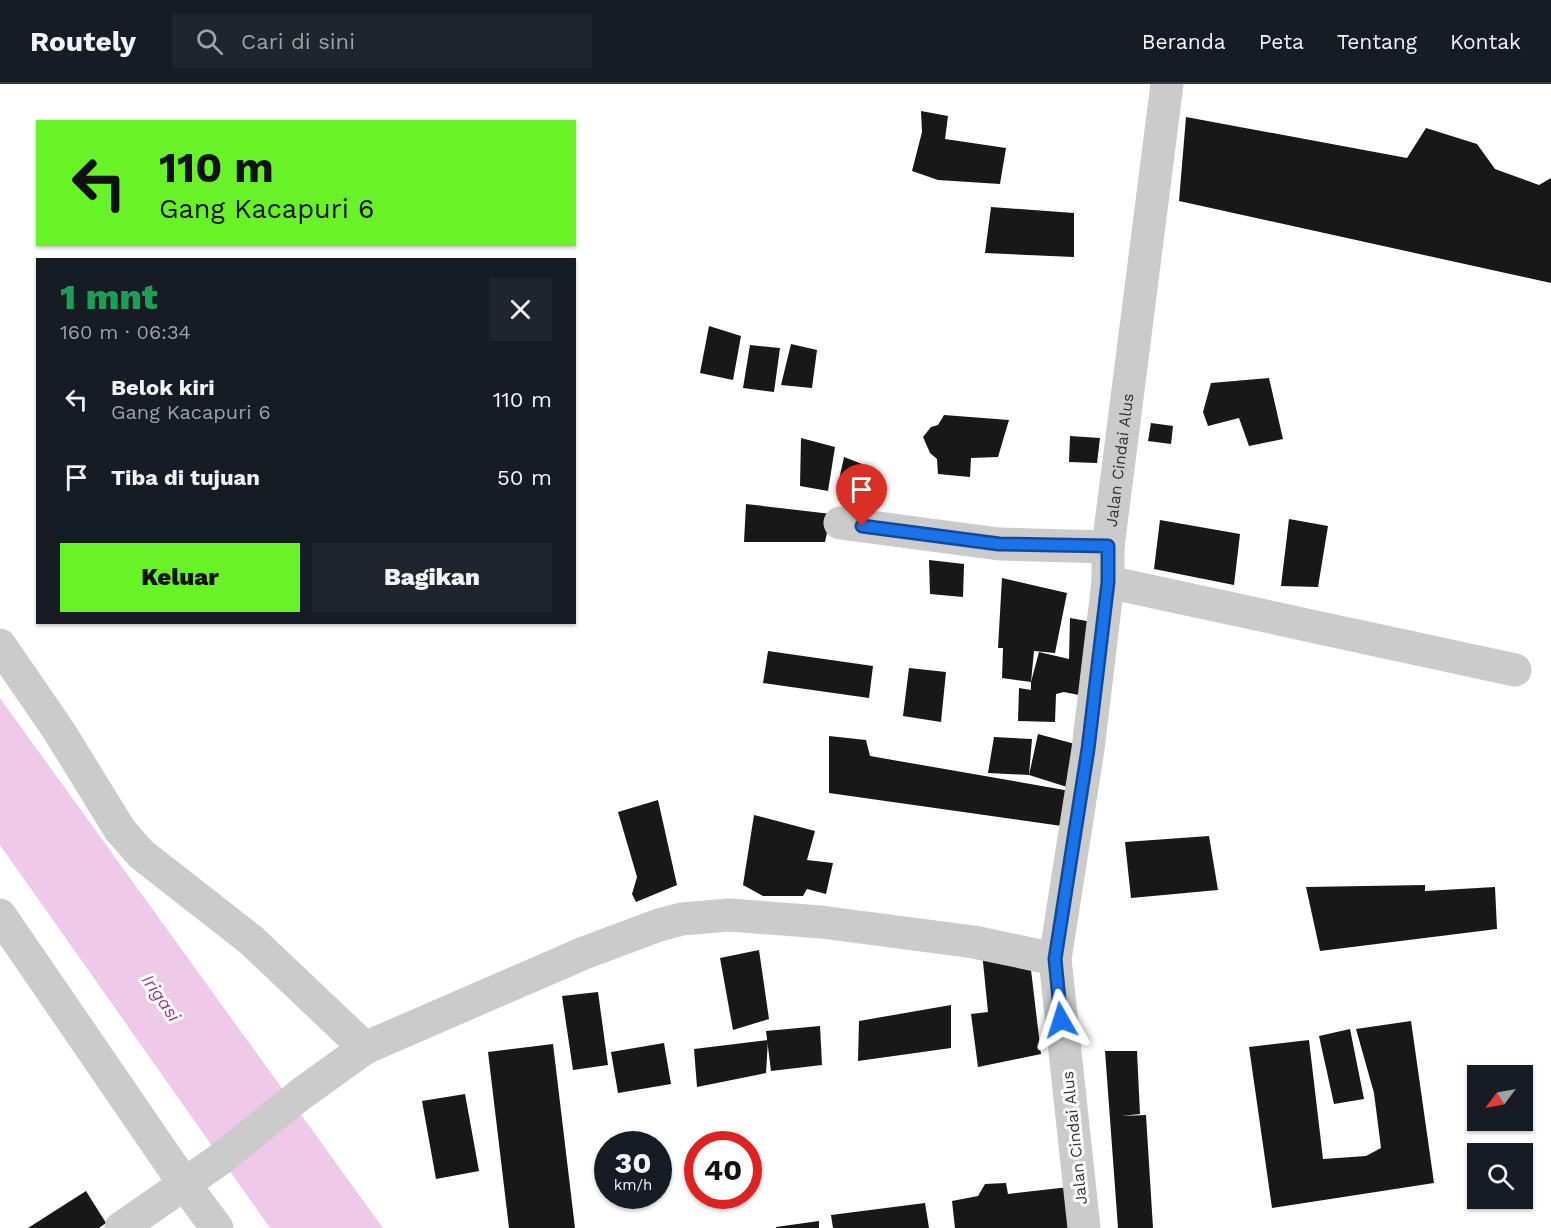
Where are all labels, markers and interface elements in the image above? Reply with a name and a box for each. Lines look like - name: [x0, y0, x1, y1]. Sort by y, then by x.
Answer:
- search box: [172, 14, 592, 68]
- text: Routely: [30, 25, 136, 58]
- icon: search: [193, 25, 226, 58]
- text: Cari di sini: [241, 29, 355, 54]
- text: Beranda: [1142, 29, 1226, 54]
- text: Peta: [1259, 29, 1304, 54]
- text: Tentang: [1337, 29, 1417, 54]
- text: Kontak: [1450, 29, 1521, 54]
- text: 110 m: [159, 143, 274, 192]
- icon: left: [60, 144, 138, 222]
- text: Gang Kacapuri 6: [159, 193, 375, 225]
- text: 1 mnt: [60, 276, 158, 318]
- button: close: [489, 278, 552, 341]
- text: 160 m · 06:34: [60, 320, 191, 344]
- text: Belok kiri: [111, 375, 215, 400]
- icon: left: [60, 383, 93, 416]
- text: 110 m: [493, 387, 552, 412]
- street label: Jalan Cindai Alus: [1102, 392, 1137, 528]
- text: Gang Kacapuri 6: [111, 400, 271, 424]
- icon: arrive: [60, 461, 93, 494]
- pin: [836, 464, 887, 526]
- text: Tiba di tujuan: [111, 465, 260, 490]
- text: 50 m: [497, 465, 552, 490]
- icon: arrive: [845, 473, 878, 506]
- button: Keluar: [60, 543, 300, 612]
- button: Bagikan: [312, 543, 552, 612]
- water label: Irigasi: [138, 970, 186, 1026]
- position arrow: [1029, 988, 1093, 1052]
- north arrow: [1467, 1065, 1533, 1131]
- map controls: [1467, 1065, 1533, 1209]
- street label: Jalan Cindai Alus: [1058, 1070, 1091, 1206]
- speed limit sign: 40: [684, 1131, 762, 1209]
- button: search: [1467, 1143, 1533, 1209]
- text: 30: [614, 1145, 652, 1180]
- text: km/h: [614, 1176, 652, 1194]

